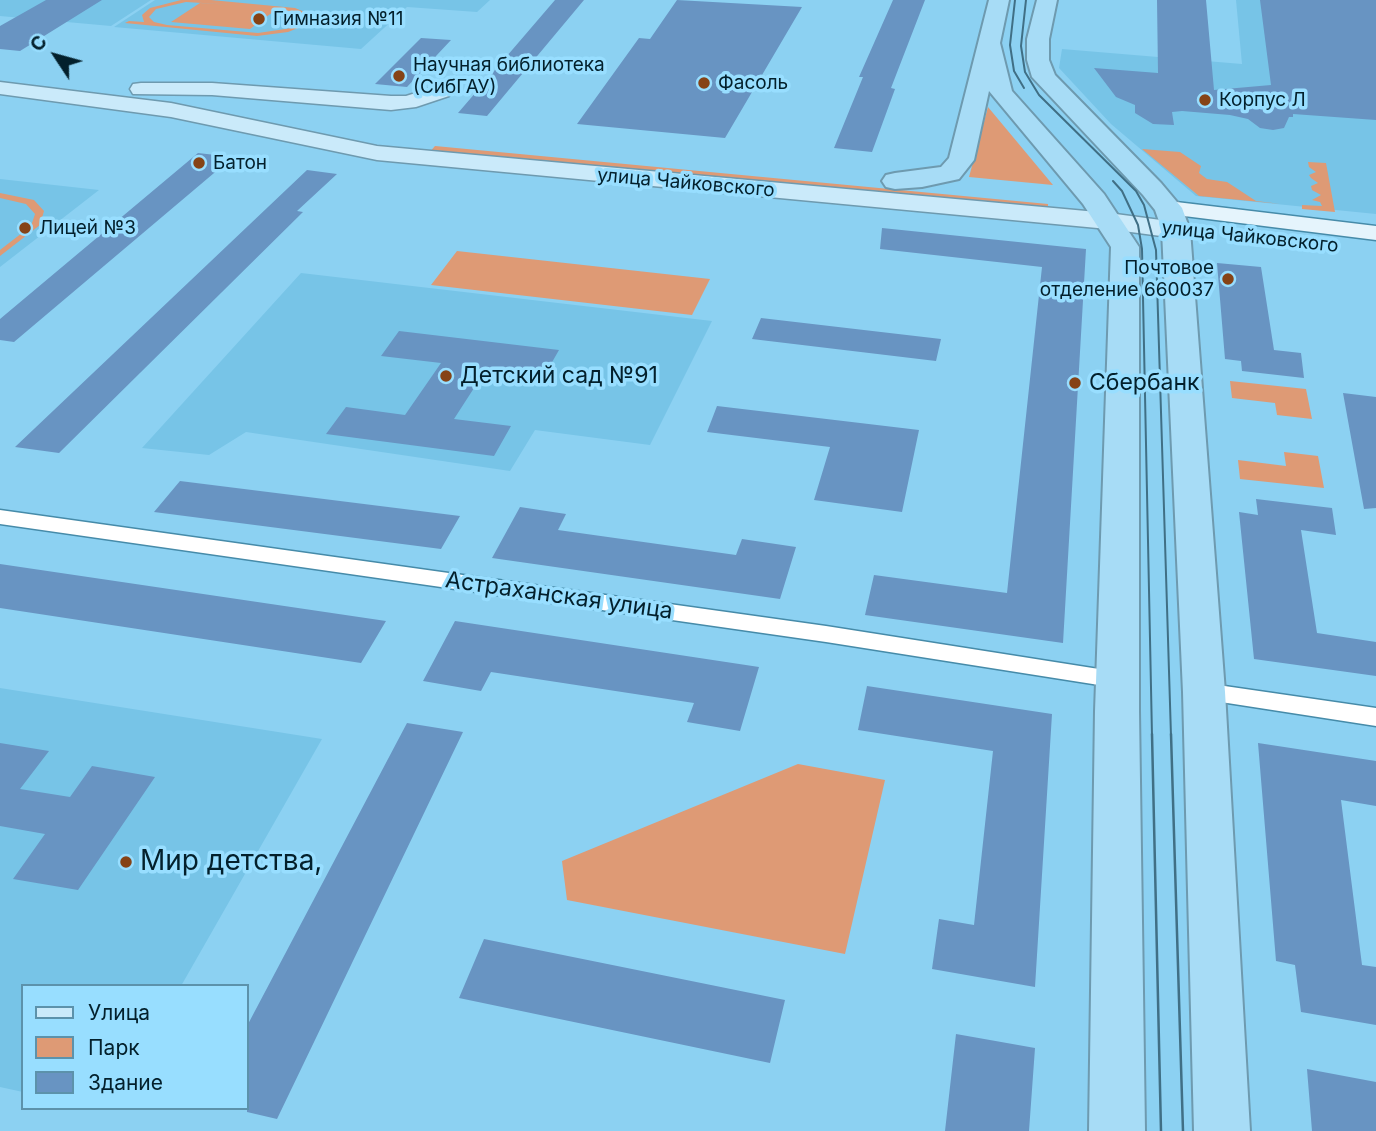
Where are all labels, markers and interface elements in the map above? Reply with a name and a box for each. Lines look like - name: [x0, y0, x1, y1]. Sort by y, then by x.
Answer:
- place label: Гимназия №11: [273, 8, 403, 30]
- marker: Гимназия №11: [251, 11, 267, 27]
- north arrow: [21, 21, 91, 91]
- text: С: [25, 31, 52, 56]
- place label: Научная библиотека (СибГАУ): [413, 54, 605, 98]
- marker: Научная библиотека (СибГАУ): [391, 68, 407, 84]
- place label: Фасоль: [718, 72, 788, 94]
- marker: Фасоль: [696, 75, 712, 91]
- place label: Корпус Л: [1219, 89, 1306, 111]
- marker: Корпус Л: [1197, 92, 1213, 108]
- place label: Батон: [213, 152, 267, 174]
- marker: Батон: [191, 155, 207, 171]
- street label: улица Чайковского: [596, 164, 776, 202]
- street label: улица Чайковского: [1160, 216, 1340, 258]
- place label: Лицей №3: [39, 217, 136, 239]
- marker: Лицей №3: [17, 220, 33, 236]
- place label: Почтовое отделение 660037: [1040, 257, 1214, 301]
- marker: Почтовое отделение 660037: [1220, 271, 1236, 287]
- place label: Детский сад №91: [460, 362, 658, 390]
- marker: Детский сад №91: [438, 368, 454, 384]
- place label: Сбербанк: [1089, 369, 1200, 397]
- marker: Сбербанк: [1067, 375, 1083, 391]
- street label: Астраханская улица: [443, 566, 675, 626]
- place label: Мир детства,: [140, 845, 322, 879]
- marker: Мир детства,: [118, 854, 134, 870]
- legend: [21, 984, 248, 1110]
- text: Улица: [88, 1000, 150, 1025]
- text: Парк: [88, 1035, 140, 1060]
- text: Здание: [88, 1070, 163, 1095]

